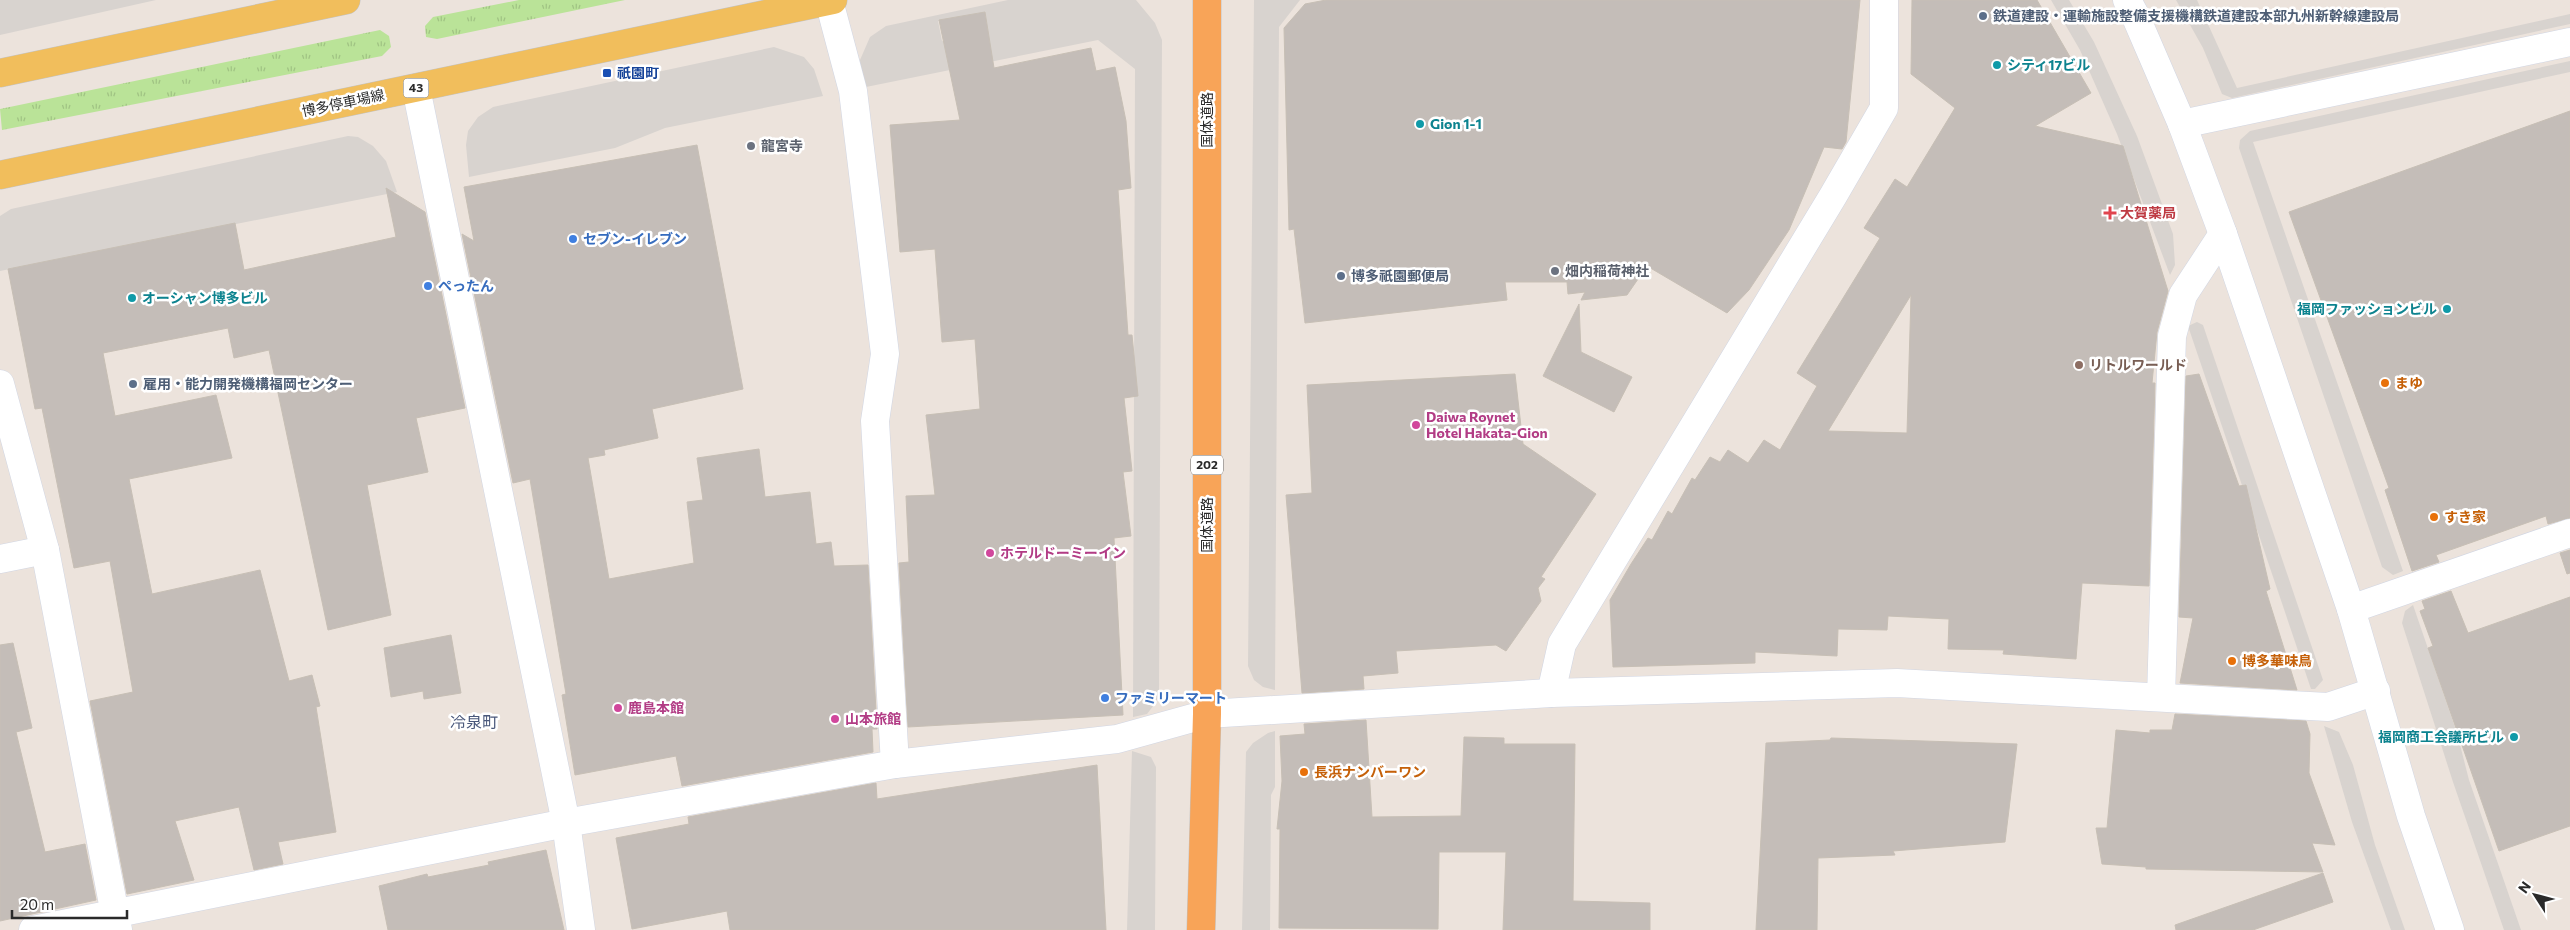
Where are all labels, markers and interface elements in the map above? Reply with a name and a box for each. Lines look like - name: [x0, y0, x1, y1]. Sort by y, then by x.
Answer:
- place label: 鉄道建設・運輸施設整備支援機構鉄道建設本部九州新幹線建設局: [1993, 7, 2399, 24]
- marker: 鉄道建設・運輸施設整備支援機構鉄道建設本部九州新幹線建設局: [1977, 10, 1989, 22]
- place label: シティ17ビル: [2007, 56, 2090, 73]
- marker: シティ17ビル: [1991, 59, 2003, 71]
- place label: 祇園町: [617, 64, 659, 81]
- marker: 祇園町: [601, 67, 613, 79]
- road number: 43: [404, 78, 428, 98]
- street label: 博多停車場線: [300, 85, 386, 120]
- street label: 国体道路: [1198, 92, 1215, 148]
- place label: Gion 1-1: [1430, 115, 1482, 132]
- marker: Gion 1-1: [1414, 118, 1426, 130]
- place label: 龍宮寺: [761, 137, 803, 154]
- marker: 龍宮寺: [745, 140, 757, 152]
- place label: 大賀薬局: [2120, 204, 2176, 221]
- marker: 大賀薬局: [2104, 207, 2116, 219]
- place label: セブン-イレブン: [583, 230, 687, 247]
- marker: セブン-イレブン: [567, 233, 579, 245]
- place label: 畑内稲荷神社: [1565, 262, 1649, 279]
- marker: 畑内稲荷神社: [1549, 265, 1561, 277]
- place label: 博多祇園郵便局: [1351, 267, 1449, 284]
- marker: 博多祇園郵便局: [1335, 270, 1347, 282]
- place label: ぺったん: [438, 277, 494, 294]
- marker: ぺったん: [422, 280, 434, 292]
- place label: オーシャン博多ビル: [142, 289, 268, 306]
- marker: オーシャン博多ビル: [126, 292, 138, 304]
- place label: 福岡ファッションビル: [2297, 300, 2437, 317]
- marker: 福岡ファッションビル: [2441, 303, 2453, 315]
- place label: リトルワールド: [2089, 356, 2187, 373]
- marker: リトルワールド: [2073, 359, 2085, 371]
- place label: まゆ: [2395, 374, 2423, 391]
- place label: 雇用・能力開発機構福岡センター: [143, 375, 353, 392]
- marker: まゆ: [2379, 377, 2391, 389]
- marker: 雇用・能力開発機構福岡センター: [127, 378, 139, 390]
- place label: Daiwa Roynet Hotel Hakata-Gion: [1426, 408, 1548, 441]
- marker: Daiwa Roynet Hotel Hakata-Gion: [1410, 419, 1422, 431]
- road number: 202: [1191, 456, 1223, 474]
- street label: 国体道路: [1198, 497, 1215, 553]
- place label: すき家: [2444, 508, 2486, 525]
- marker: すき家: [2428, 511, 2440, 523]
- place label: ホテルドーミーイン: [1000, 544, 1126, 561]
- marker: ホテルドーミーイン: [984, 547, 996, 559]
- place label: 博多華味鳥: [2242, 652, 2312, 669]
- marker: 博多華味鳥: [2226, 655, 2238, 667]
- place label: ファミリーマート: [1115, 689, 1227, 706]
- marker: ファミリーマート: [1099, 692, 1111, 704]
- place label: 鹿島本館: [628, 699, 684, 716]
- marker: 鹿島本館: [612, 702, 624, 714]
- place label: 山本旅館: [845, 710, 901, 727]
- district label: 冷泉町: [450, 712, 498, 731]
- marker: 山本旅館: [829, 713, 841, 725]
- place label: 福岡商工会議所ビル: [2378, 728, 2504, 745]
- marker: 福岡商工会議所ビル: [2508, 731, 2520, 743]
- place label: 長浜ナンバーワン: [1314, 763, 1426, 780]
- marker: 長浜ナンバーワン: [1298, 766, 1310, 778]
- north arrow: [2510, 870, 2560, 920]
- text: N: [2514, 878, 2534, 896]
- scale bar: [12, 888, 128, 920]
- text: 20 m: [20, 895, 54, 913]

